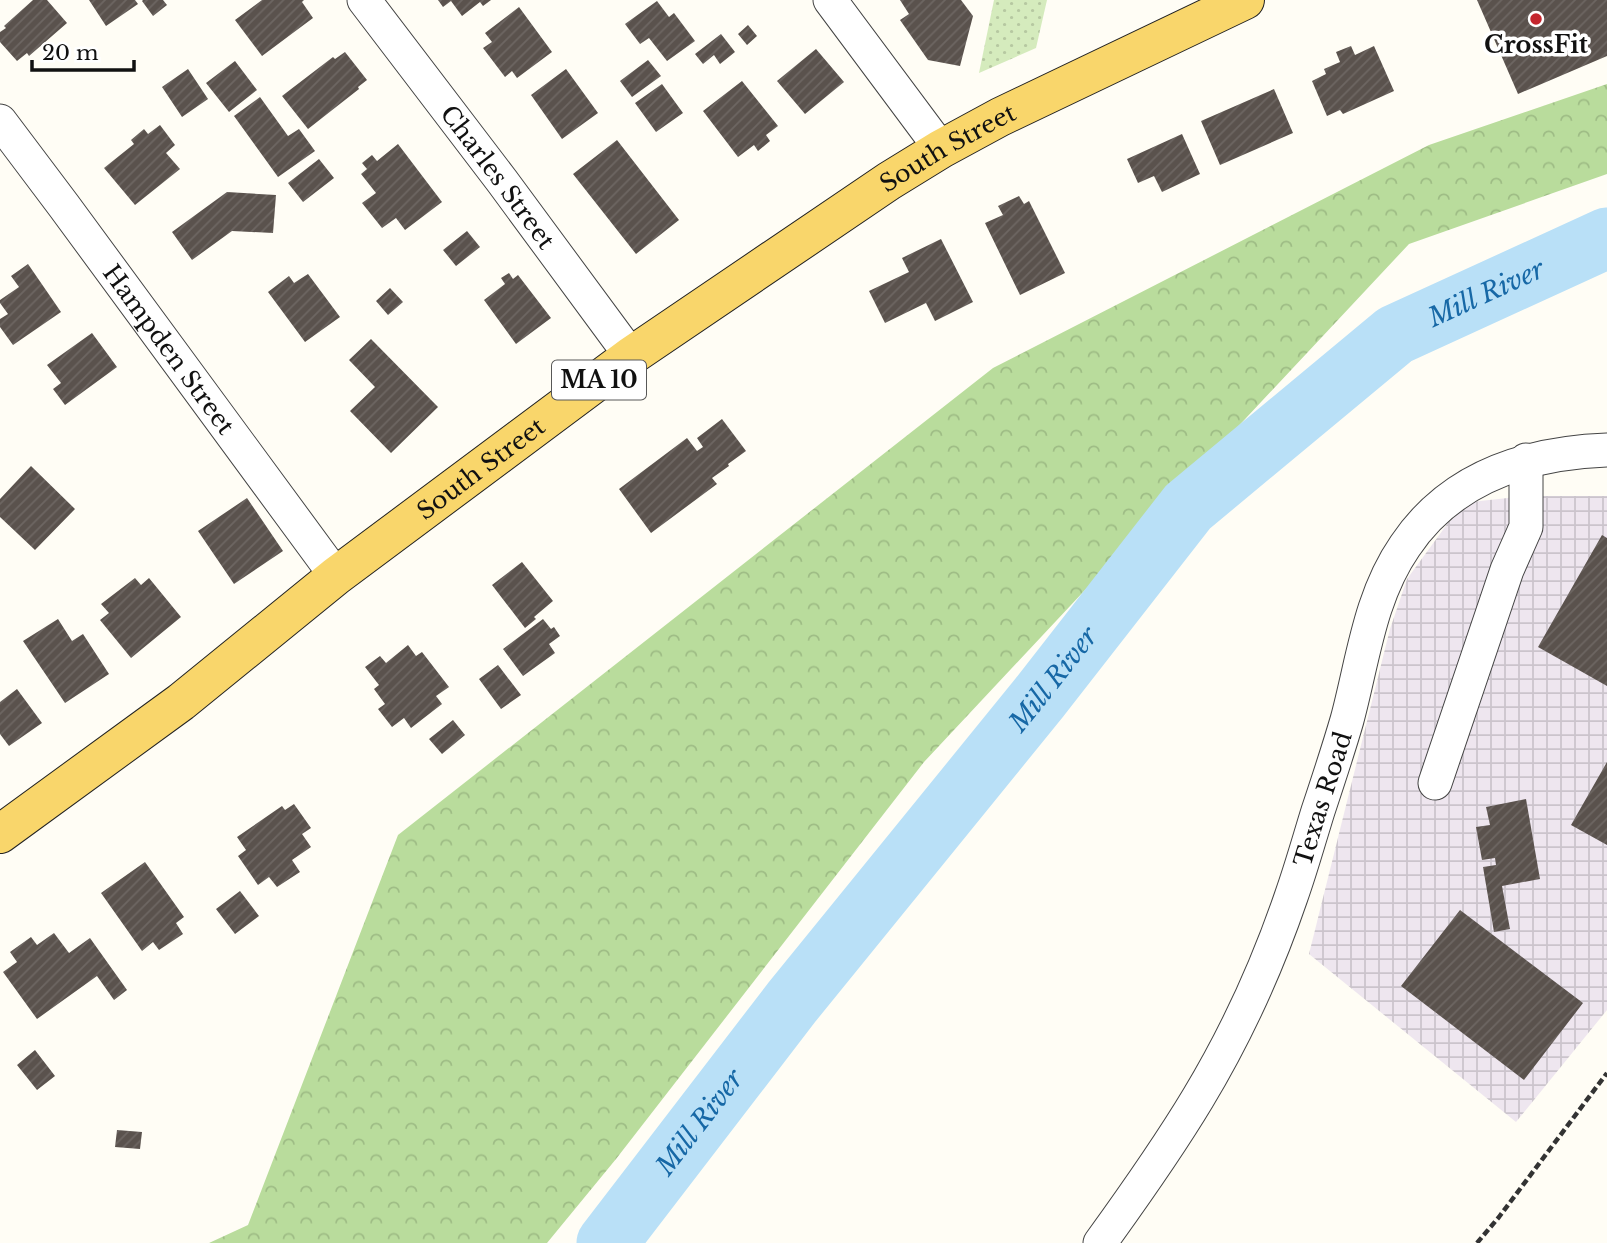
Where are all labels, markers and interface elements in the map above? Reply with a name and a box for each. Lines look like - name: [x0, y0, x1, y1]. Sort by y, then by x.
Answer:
- marker: CrossFit: [1528, 11, 1544, 27]
- scale bar: [32, 28, 133, 72]
- place label: CrossFit: [1484, 30, 1589, 59]
- text: 20 m: [42, 40, 99, 66]
- street label: South Street: [874, 97, 1020, 198]
- street label: Charles Street: [435, 99, 561, 254]
- water label: Mill River: [1422, 252, 1550, 334]
- street label: Hampden Street: [97, 259, 241, 440]
- road number: MA 10: [552, 360, 646, 400]
- street label: South Street: [411, 411, 550, 525]
- water label: Mill River: [1002, 620, 1105, 739]
- street label: Texas Road: [1288, 728, 1357, 870]
- water label: Mill River: [648, 1063, 751, 1182]

